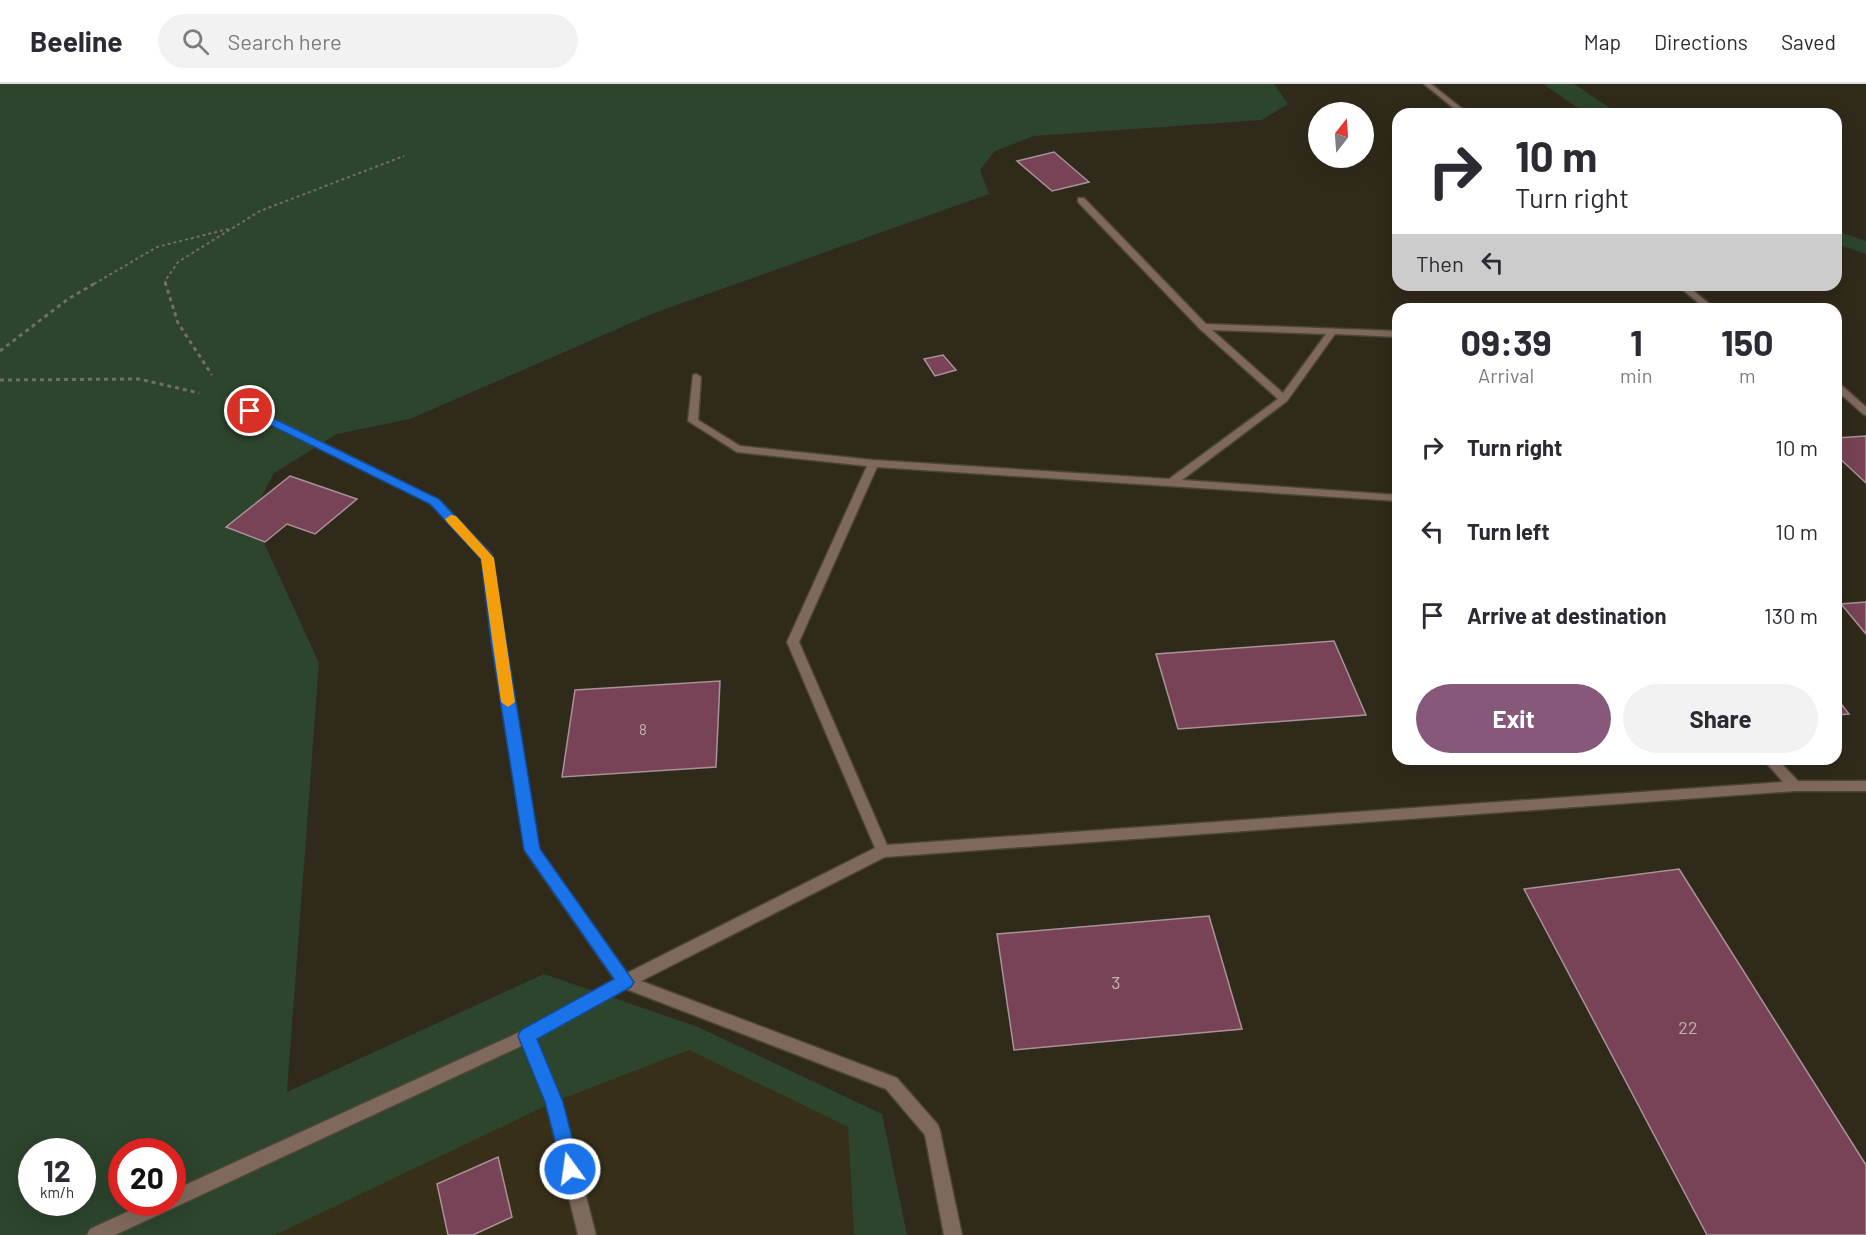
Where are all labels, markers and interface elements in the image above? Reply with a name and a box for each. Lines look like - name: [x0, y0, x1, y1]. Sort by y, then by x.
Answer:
- search box: [158, 14, 578, 68]
- text: Beeline: [30, 24, 122, 58]
- icon: search: [179, 25, 212, 58]
- text: Search here: [227, 28, 342, 54]
- text: Map: [1584, 29, 1621, 54]
- text: Directions: [1654, 29, 1748, 54]
- text: Saved: [1781, 29, 1836, 54]
- north arrow: [1308, 102, 1374, 168]
- map controls: [1308, 102, 1374, 168]
- text: 10 m: [1515, 130, 1597, 180]
- icon: right: [1416, 132, 1494, 210]
- text: Turn right: [1515, 181, 1629, 213]
- icon: left: [1476, 246, 1509, 279]
- text: Then: [1416, 250, 1464, 276]
- text: 09:39: [1460, 320, 1552, 363]
- text: 1: [1630, 320, 1643, 363]
- text: 150: [1721, 320, 1774, 363]
- text: Arrival: [1478, 363, 1534, 387]
- text: min: [1620, 363, 1653, 387]
- text: m: [1739, 363, 1756, 387]
- pin: [224, 385, 275, 436]
- icon: arrive: [233, 394, 266, 427]
- icon: right: [1416, 431, 1449, 464]
- text: Turn right: [1467, 434, 1562, 460]
- text: 10 m: [1775, 434, 1818, 460]
- icon: left: [1416, 515, 1449, 548]
- text: Turn left: [1467, 518, 1550, 544]
- text: 10 m: [1775, 518, 1818, 544]
- icon: arrive: [1416, 599, 1449, 632]
- text: Arrive at destination: [1467, 602, 1666, 628]
- text: 130 m: [1764, 602, 1818, 628]
- button: Exit: [1416, 684, 1611, 753]
- button: Share: [1623, 684, 1818, 753]
- house number: 8: [639, 720, 647, 738]
- house number: 3: [1111, 971, 1121, 993]
- house number: 22: [1678, 1016, 1698, 1038]
- position arrow: [538, 1137, 602, 1201]
- speed limit sign: 20: [108, 1138, 186, 1216]
- text: 12: [43, 1152, 71, 1188]
- text: km/h: [40, 1183, 74, 1201]

